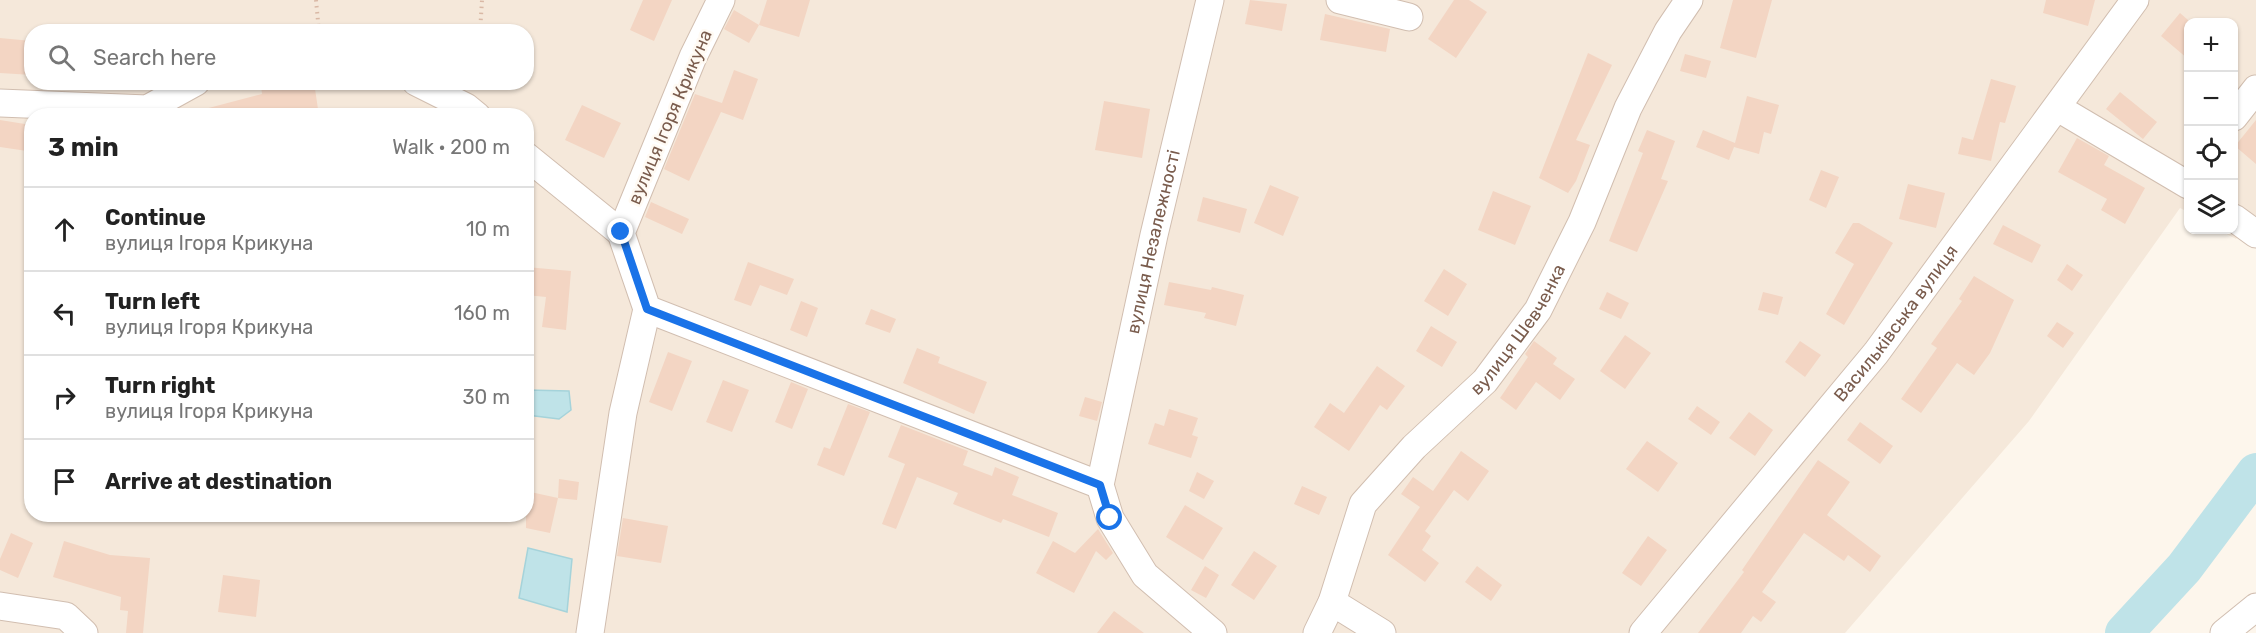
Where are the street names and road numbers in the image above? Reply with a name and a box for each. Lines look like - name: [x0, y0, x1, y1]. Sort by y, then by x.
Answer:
- street label: вулиця Ігоря Крикуна: [623, 26, 717, 208]
- street label: вулиця Незалежності: [1122, 148, 1185, 336]
- street label: Васильківська вулиця: [1829, 241, 1963, 406]
- street label: вулиця Шевченка: [1466, 260, 1570, 400]

